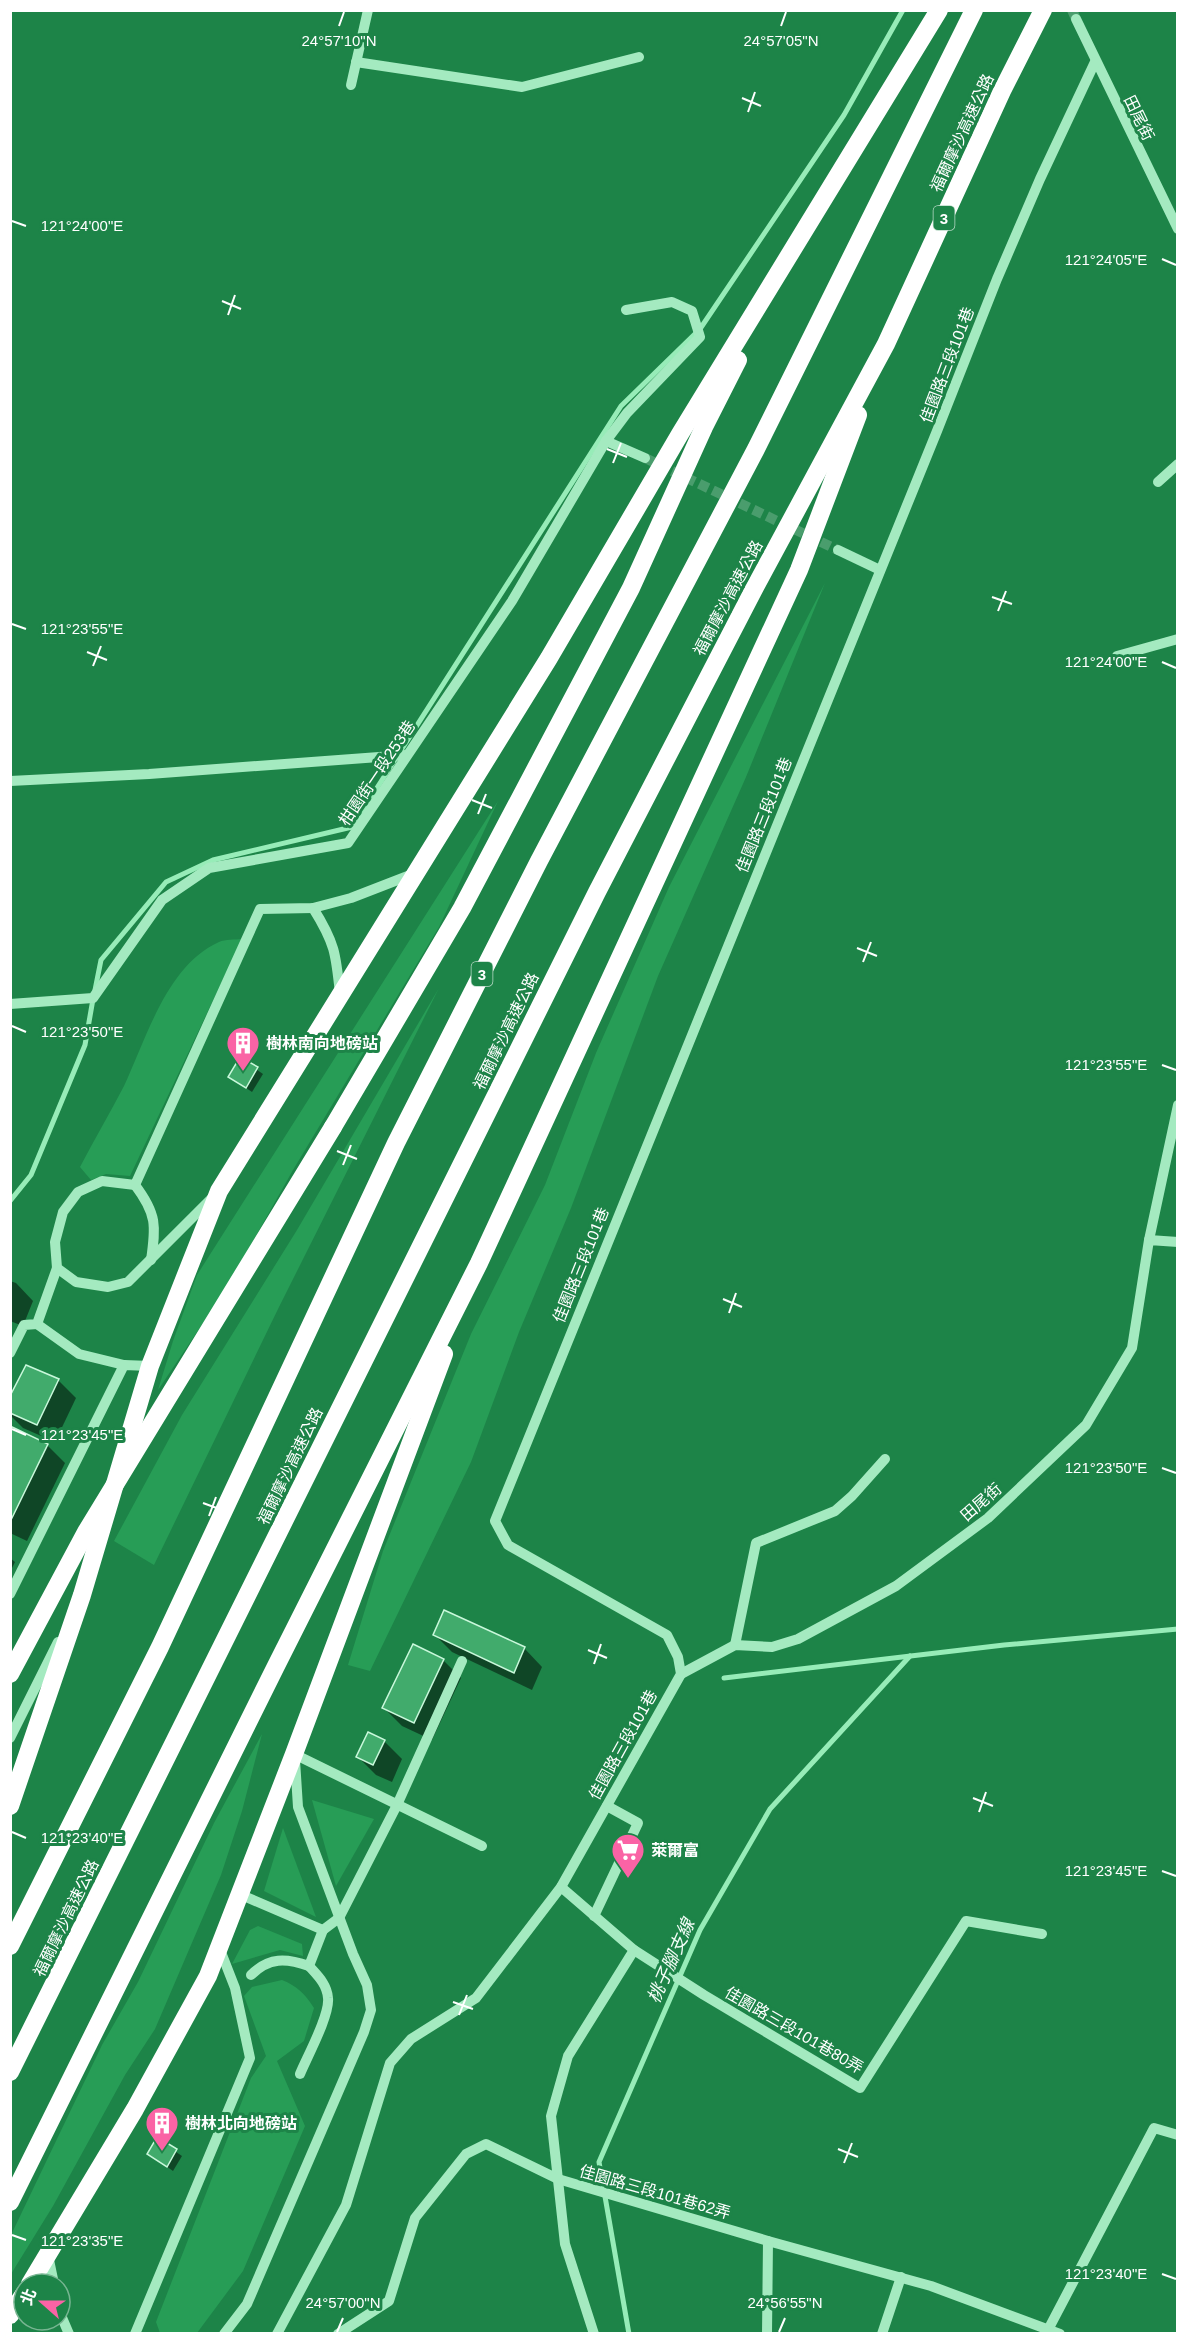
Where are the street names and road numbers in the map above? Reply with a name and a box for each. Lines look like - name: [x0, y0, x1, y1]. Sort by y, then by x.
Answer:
- street label: 福爾摩沙高速公路: [927, 71, 997, 195]
- street label: 田尾街: [1121, 93, 1157, 143]
- road number: 3: [934, 206, 954, 230]
- street label: 佳園路三段101巷: [917, 305, 977, 425]
- street label: 福爾摩沙高速公路: [690, 537, 766, 659]
- street label: 柑園街一段253巷: [336, 717, 418, 829]
- street label: 佳園路三段101巷: [733, 755, 795, 875]
- road number: 3: [472, 962, 492, 986]
- street label: 福爾摩沙高速公路: [470, 970, 542, 1092]
- street label: 佳園路三段101巷: [550, 1205, 612, 1325]
- street label: 福爾摩沙高速公路: [254, 1405, 326, 1527]
- street label: 田尾街: [957, 1480, 1005, 1524]
- street label: 佳園路三段101巷: [586, 1687, 660, 1803]
- street label: 福爾摩沙高速公路: [30, 1857, 102, 1979]
- street label: 佳園路三段101巷80弄: [722, 1984, 866, 2076]
- street label: 佳園路三段101巷62弄: [577, 2162, 733, 2222]

